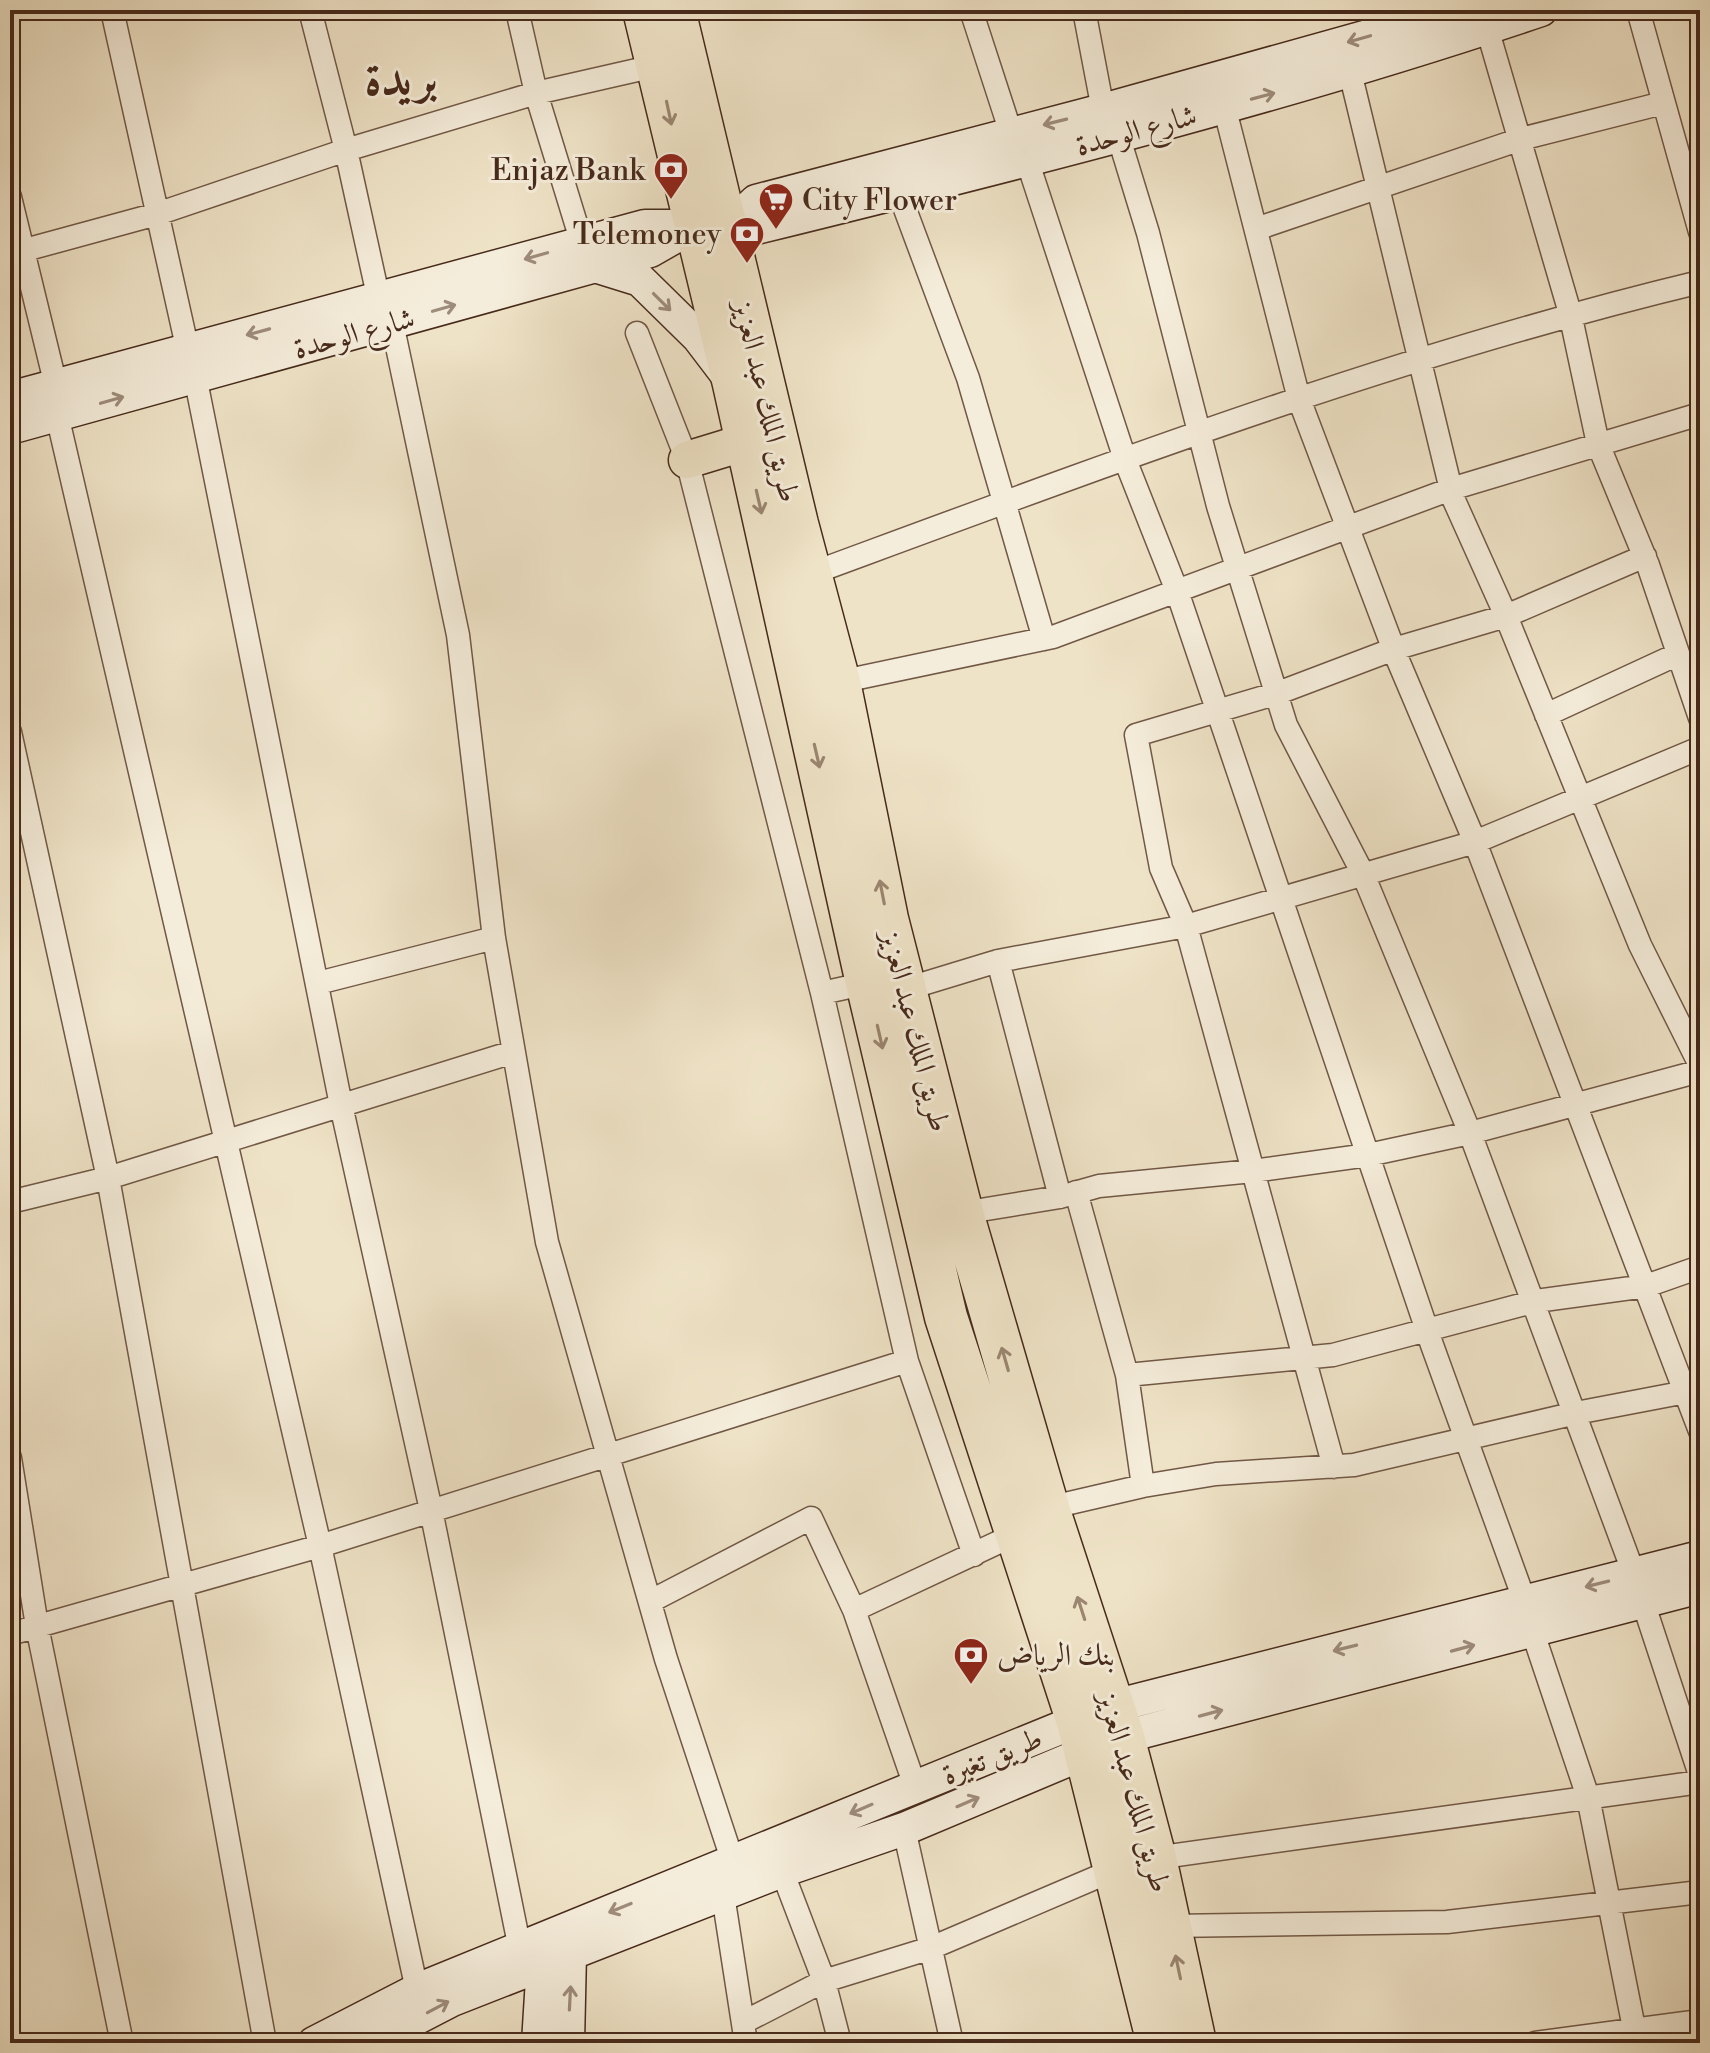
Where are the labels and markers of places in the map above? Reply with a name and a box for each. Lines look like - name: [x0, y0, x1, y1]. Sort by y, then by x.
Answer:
- bank icon: Enjaz Bank: [652, 151, 690, 201]
- place label: Enjaz Bank: [491, 152, 646, 190]
- supermarket icon: City Flower: [757, 181, 795, 231]
- place label: City Flower: [802, 182, 957, 220]
- bank icon: Telemoney: [728, 215, 766, 265]
- place label: Telemoney: [573, 216, 721, 254]
- bank icon: بنك الرياض: [952, 1636, 990, 1686]
- place label: بنك الرياض: [997, 1637, 1115, 1675]

